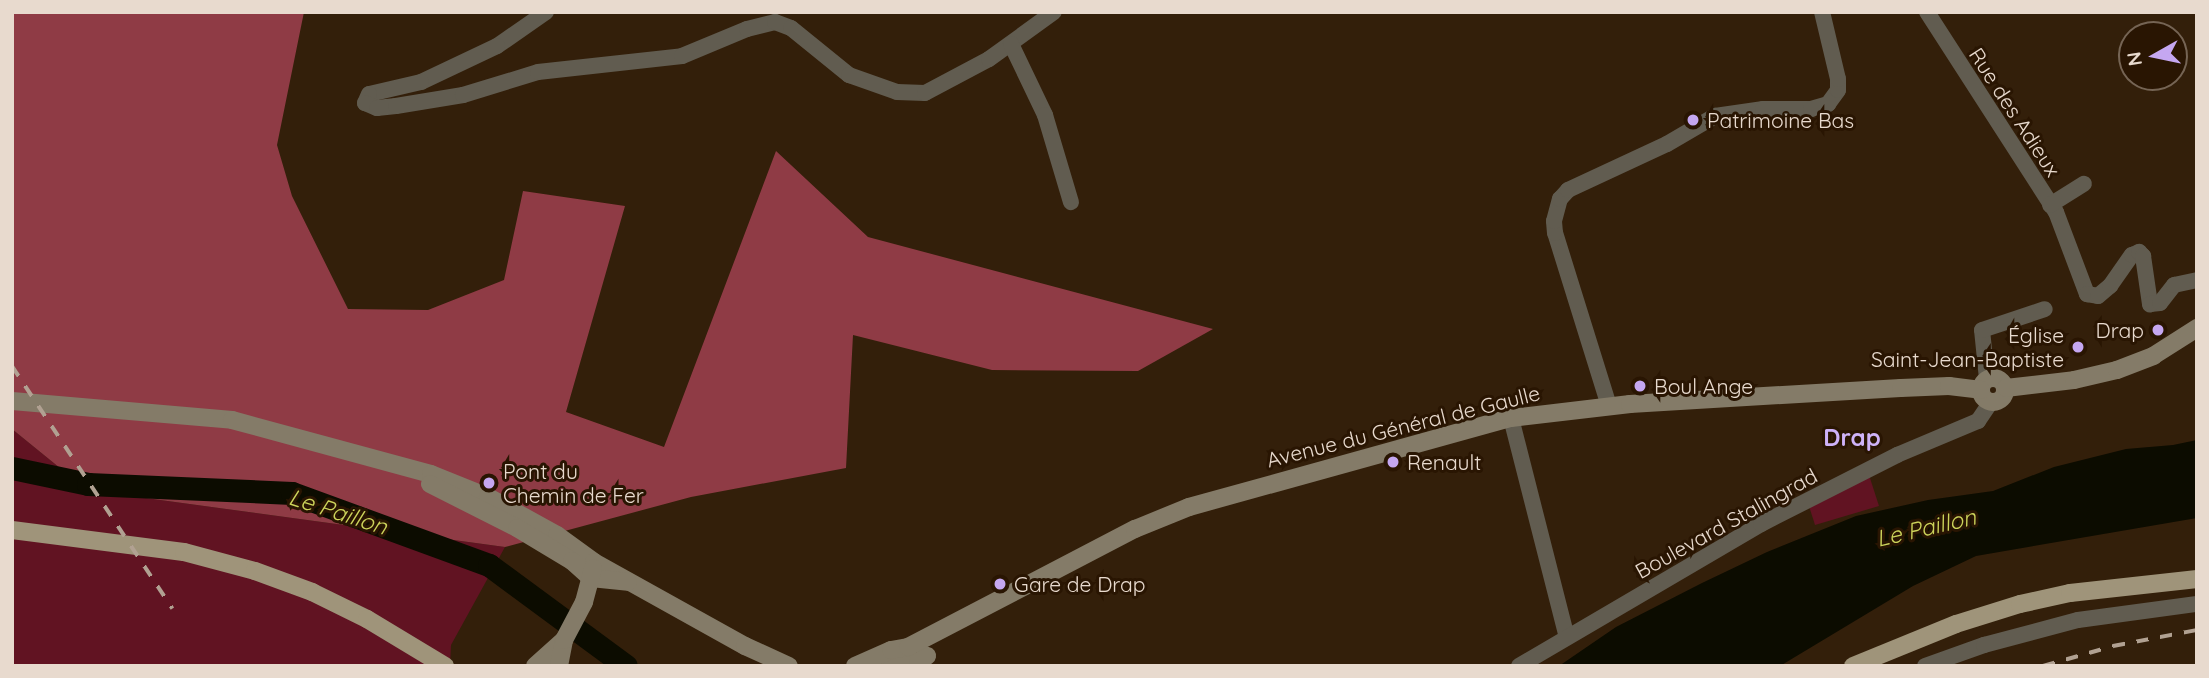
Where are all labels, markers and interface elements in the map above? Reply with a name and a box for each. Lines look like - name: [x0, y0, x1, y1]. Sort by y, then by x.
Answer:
- north arrow: [2118, 21, 2188, 91]
- street label: Rue des Adieux: [1964, 43, 2066, 181]
- text: N: [2121, 50, 2147, 68]
- place label: Patrimoine Bas: [1707, 107, 1854, 133]
- marker: Patrimoine Bas: [1685, 112, 1701, 128]
- place label: Drap: [2096, 317, 2144, 343]
- place label: Église Saint-Jean-Baptiste: [1871, 322, 2064, 372]
- marker: Drap: [2150, 322, 2166, 338]
- marker: Église Saint-Jean-Baptiste: [2070, 339, 2086, 355]
- place label: Boul Ange: [1654, 373, 1753, 399]
- marker: Boul Ange: [1632, 378, 1648, 394]
- street label: Avenue du Général de Gaulle: [1264, 380, 1542, 472]
- district label: Drap: [1823, 424, 1881, 452]
- place label: Renault: [1407, 449, 1481, 475]
- marker: Renault: [1385, 454, 1401, 470]
- place label: Pont du Chemin de Fer: [503, 458, 644, 508]
- street label: Boulevard Stalingrad: [1631, 463, 1821, 583]
- marker: Pont du Chemin de Fer: [481, 475, 497, 491]
- water label: Le Paillon: [285, 483, 391, 541]
- water label: Le Paillon: [1873, 503, 1979, 553]
- place label: Gare de Drap: [1014, 571, 1146, 597]
- marker: Gare de Drap: [992, 576, 1008, 592]

